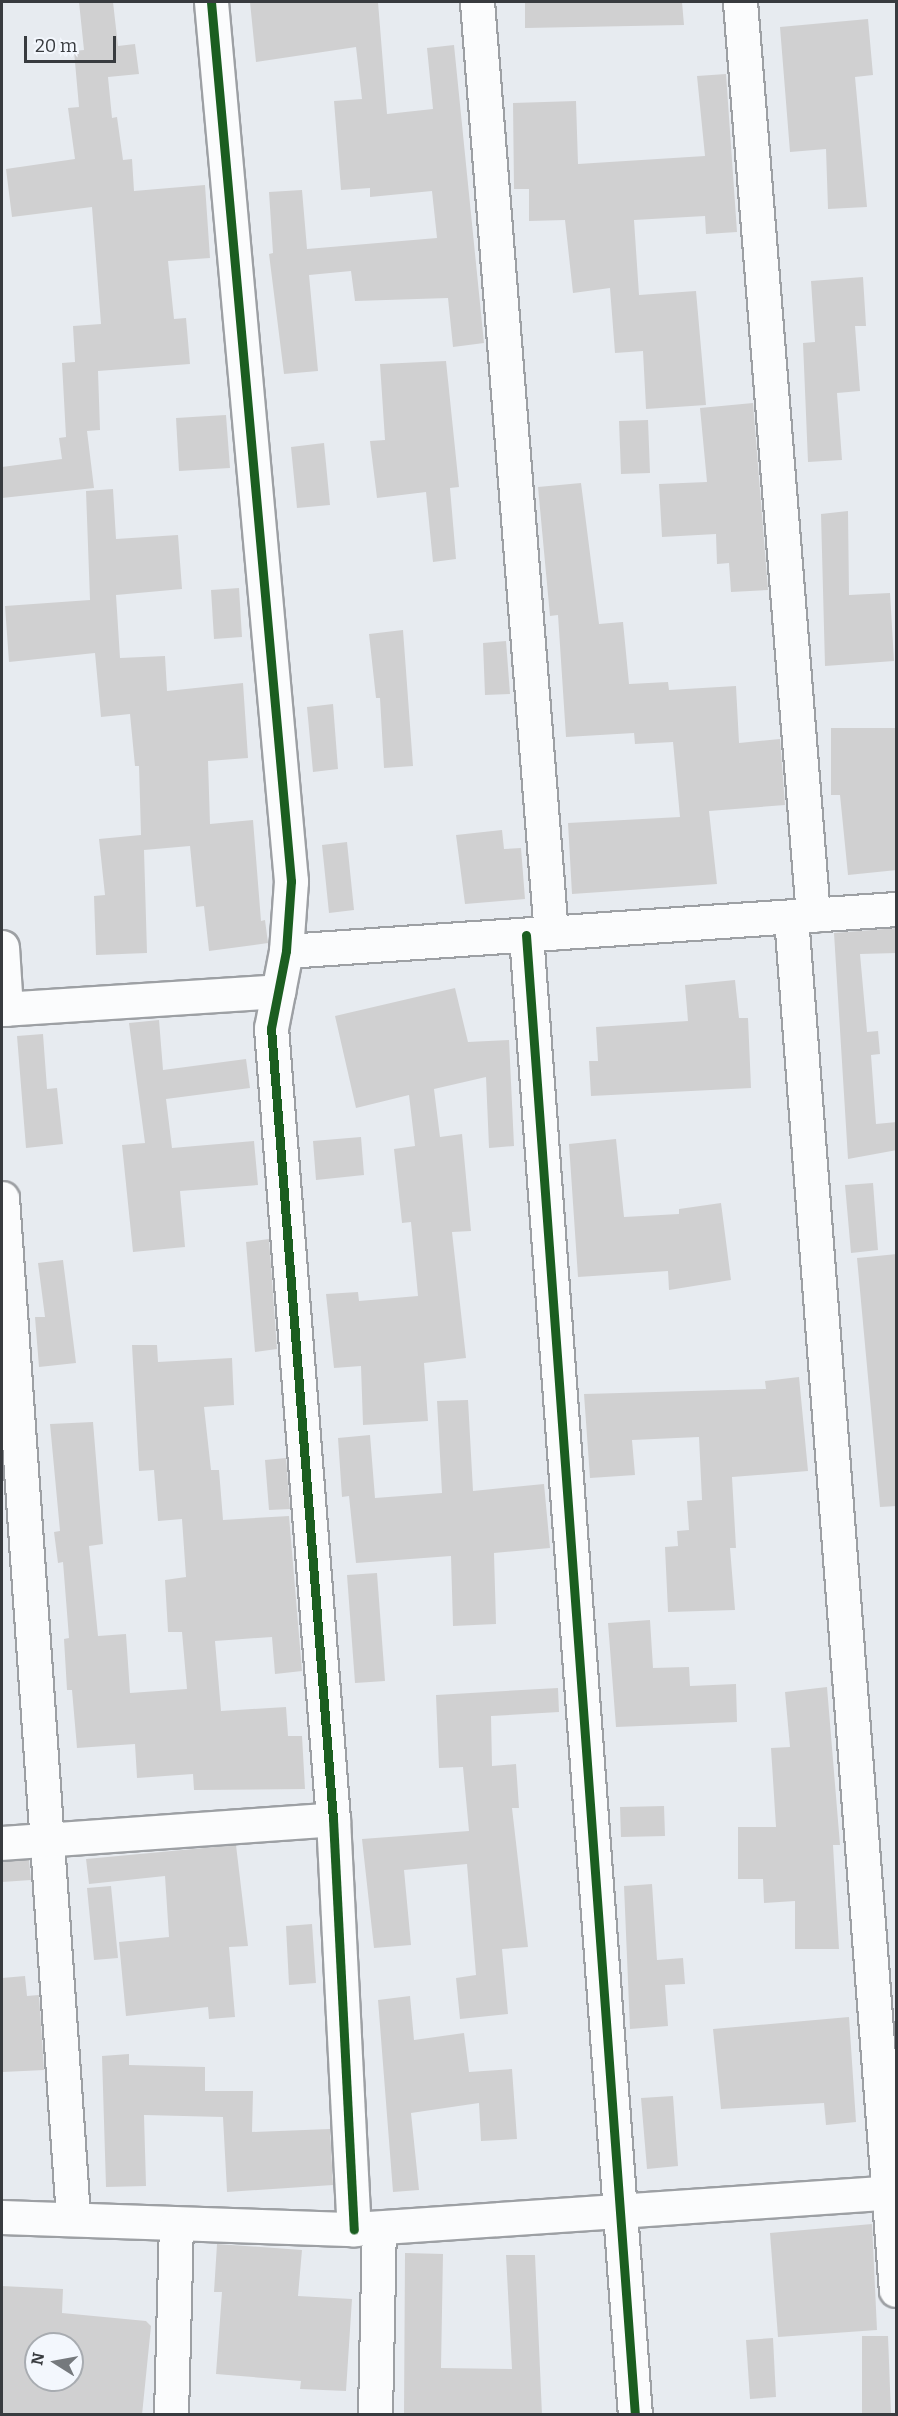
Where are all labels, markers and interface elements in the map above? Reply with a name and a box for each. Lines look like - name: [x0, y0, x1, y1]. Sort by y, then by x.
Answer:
- scale bar: [27, 24, 118, 62]
- text: 20 m: [35, 35, 77, 57]
- north arrow: [24, 2332, 84, 2392]
- text: N: [27, 2351, 48, 2367]

